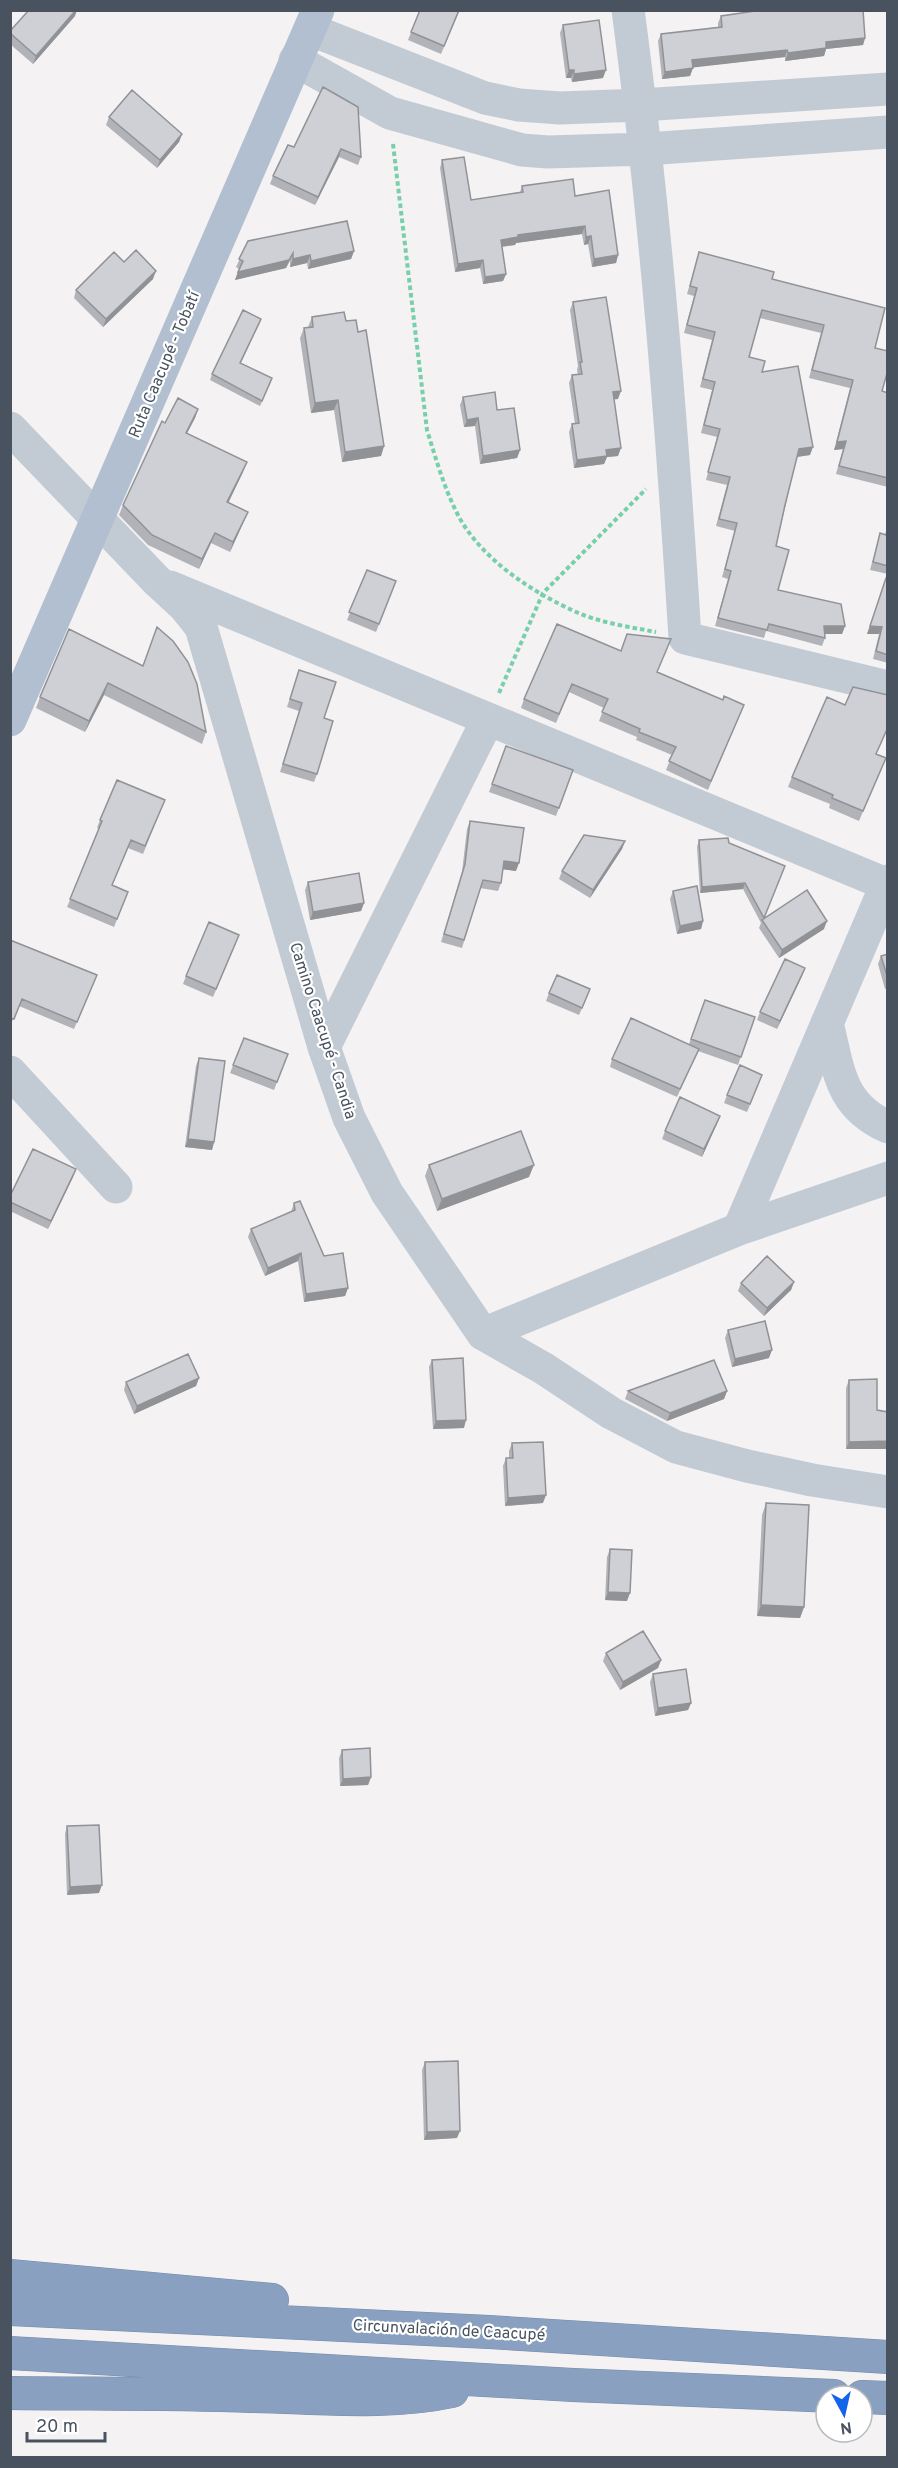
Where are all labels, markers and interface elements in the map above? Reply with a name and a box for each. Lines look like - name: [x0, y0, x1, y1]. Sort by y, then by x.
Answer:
- street label: Ruta Caacupé - Tobatí: [125, 287, 206, 441]
- street label: Camino Caacupé - Candia: [284, 940, 360, 1122]
- street label: Circunvalación de Caacupé: [352, 2316, 546, 2346]
- north arrow: [814, 2384, 874, 2444]
- scale bar: [27, 2405, 105, 2443]
- text: 20 m: [36, 2416, 78, 2439]
- text: N: [839, 2416, 853, 2438]

